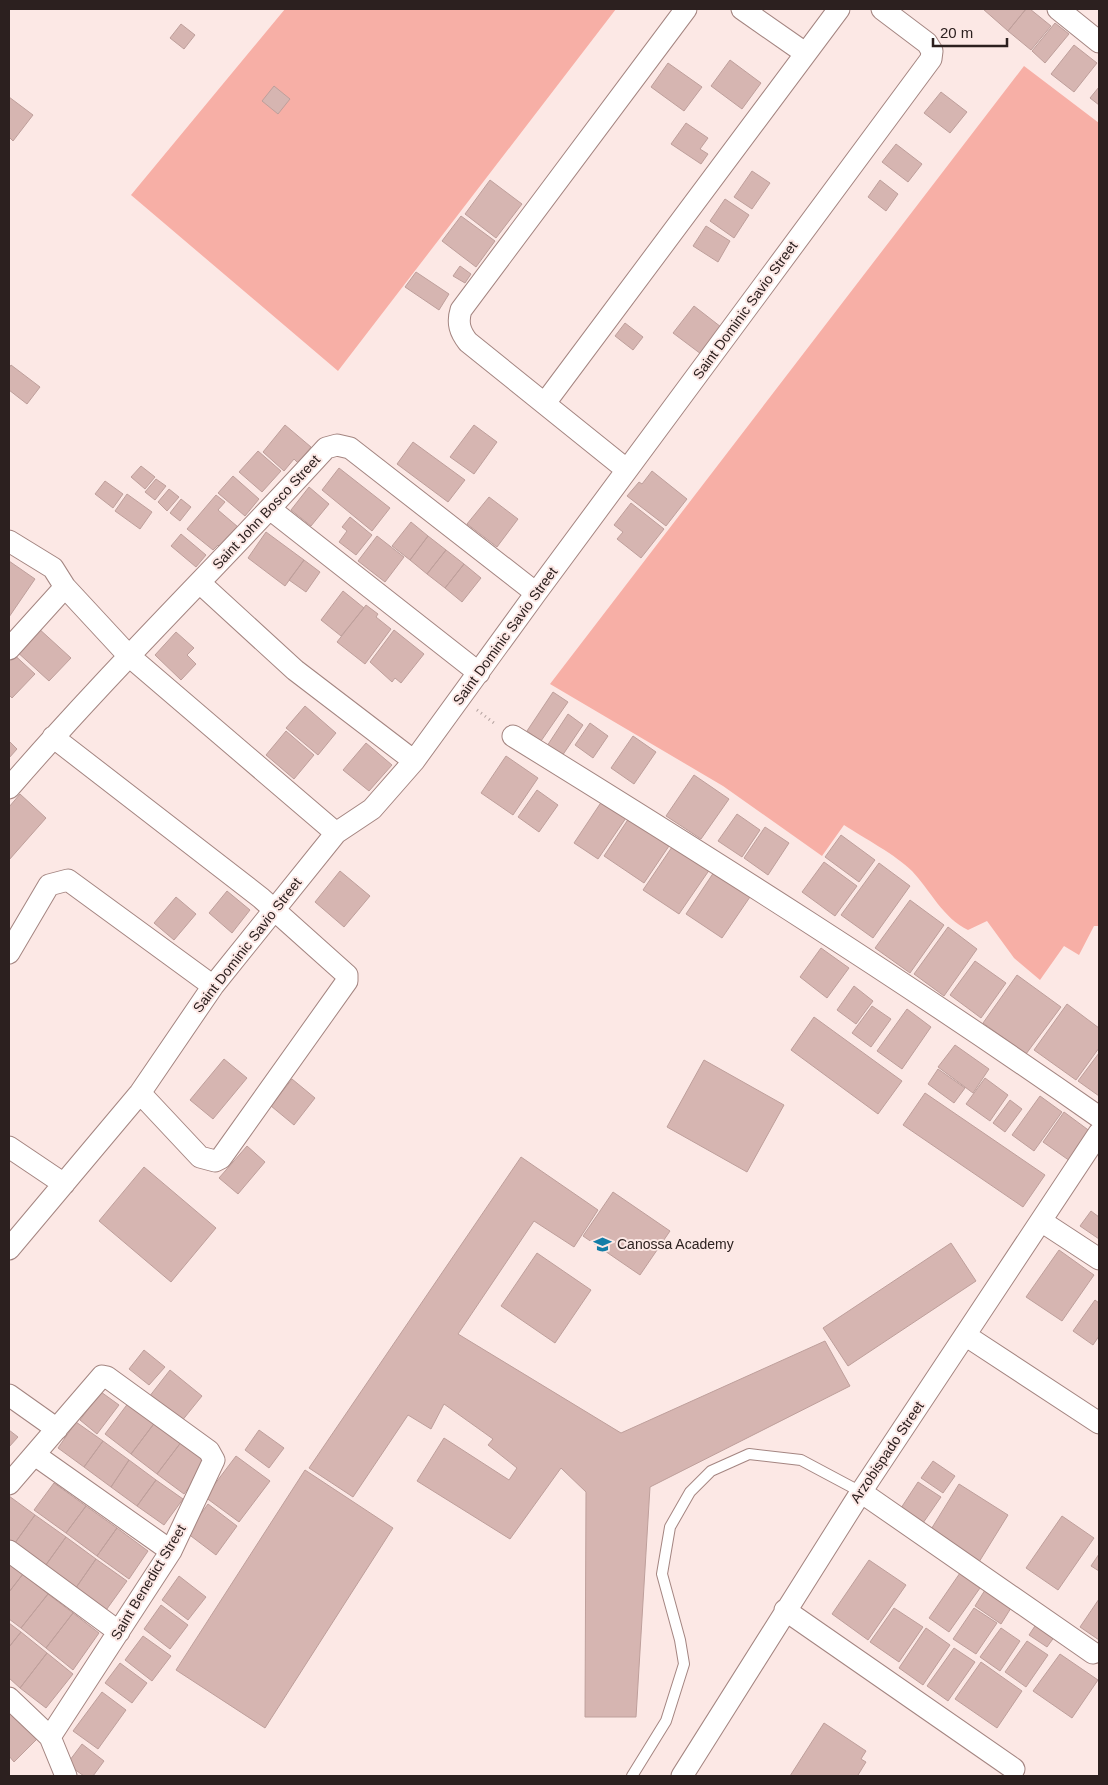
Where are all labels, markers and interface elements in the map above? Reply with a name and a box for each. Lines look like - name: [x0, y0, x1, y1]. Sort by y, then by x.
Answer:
- scale bar: [933, 15, 1007, 47]
- text: 20 m: [940, 24, 973, 41]
- street label: Saint Dominic Savio Street: [690, 238, 800, 382]
- street label: Saint John Bosco Street: [209, 452, 323, 572]
- street label: Saint Dominic Savio Street: [450, 564, 560, 708]
- street label: Saint Dominic Savio Street: [189, 874, 305, 1016]
- school or university icon: Canossa Academy: [593, 1234, 613, 1254]
- place label: Canossa Academy: [617, 1236, 734, 1252]
- street label: Arzobispado Street: [847, 1398, 927, 1506]
- street label: Saint Benedict Street: [107, 1521, 189, 1642]

